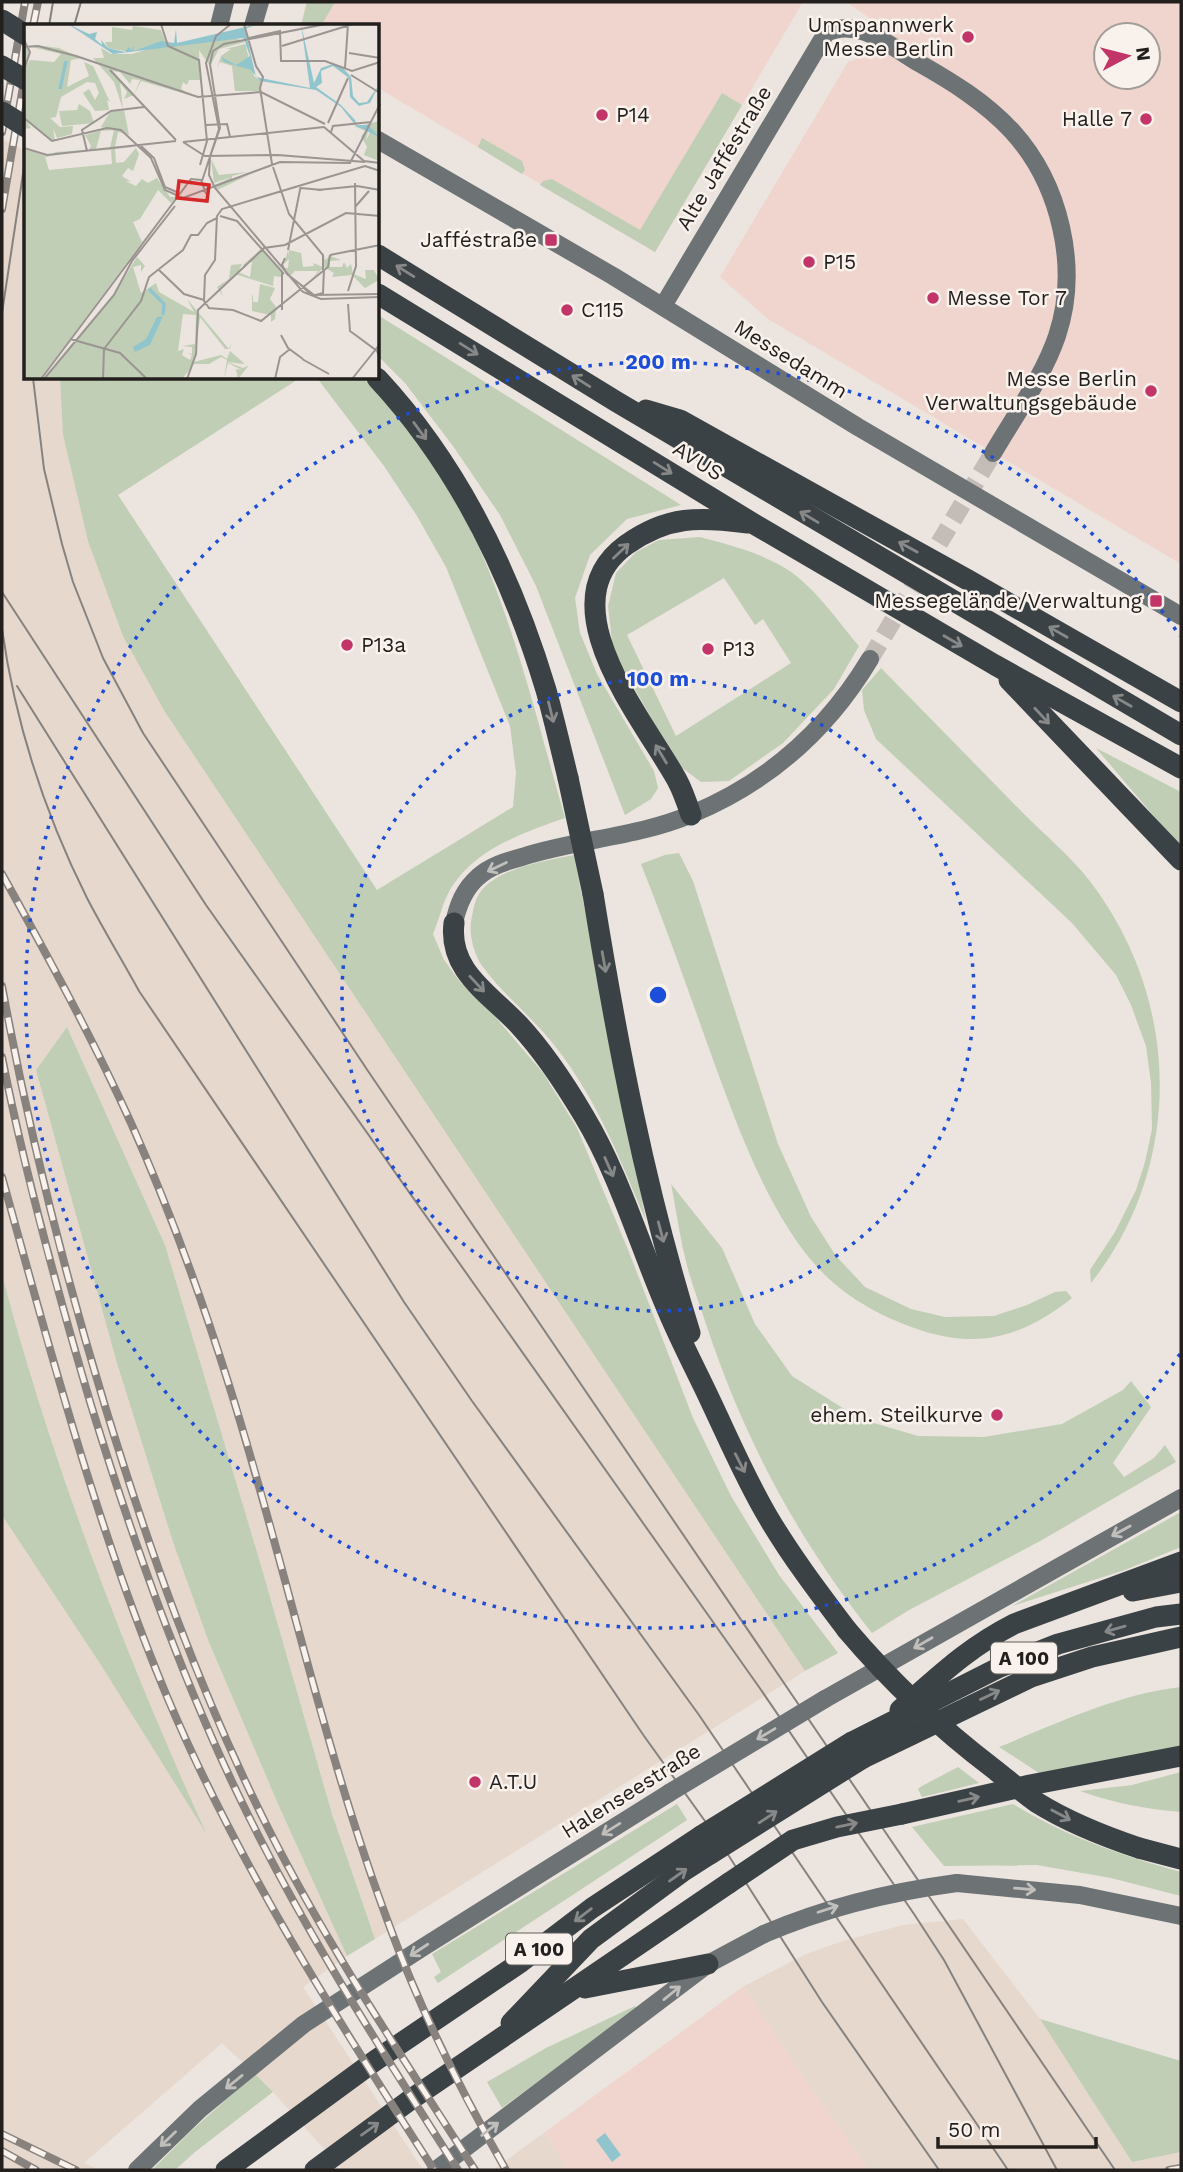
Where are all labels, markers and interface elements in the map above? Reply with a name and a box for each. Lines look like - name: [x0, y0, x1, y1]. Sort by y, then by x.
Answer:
- place label: Umspannwerk Messe Berlin: [807, 12, 954, 61]
- north arrow: [1092, 21, 1162, 91]
- inset map: [24, 24, 380, 380]
- marker: Umspannwerk Messe Berlin: [960, 29, 976, 45]
- text: N: [1131, 46, 1156, 62]
- street label: Alte Jafféstraße: [671, 81, 777, 235]
- place label: P14: [616, 102, 650, 127]
- place label: Halle 7: [1062, 106, 1132, 131]
- marker: P14: [594, 107, 610, 123]
- marker: Halle 7: [1138, 111, 1154, 127]
- place label: Jafféstraße: [420, 227, 537, 252]
- marker: Jafféstraße: [543, 232, 559, 248]
- place label: P15: [823, 249, 856, 274]
- marker: P15: [801, 254, 817, 270]
- one-way arrow: [395, 264, 415, 278]
- place label: Messe Tor 7: [947, 285, 1067, 310]
- marker: Messe Tor 7: [925, 290, 941, 306]
- place label: C115: [581, 297, 624, 322]
- marker: C115: [559, 302, 575, 318]
- street label: Messedamm: [730, 314, 853, 403]
- one-way arrow: [459, 343, 479, 357]
- text: 200 m: [625, 349, 691, 374]
- place label: Messe Berlin Verwaltungsgebäude: [925, 366, 1137, 415]
- one-way arrow: [572, 373, 592, 387]
- marker: Messe Berlin Verwaltungsgebäude: [1143, 383, 1159, 399]
- one-way arrow: [413, 421, 427, 440]
- street label: AVUS: [669, 436, 728, 486]
- one-way arrow: [653, 462, 673, 476]
- one-way arrow: [799, 510, 819, 524]
- one-way arrow: [899, 540, 919, 554]
- one-way arrow: [612, 543, 630, 559]
- place label: Messegelände/Verwaltung: [874, 588, 1143, 613]
- marker: Messegelände/Verwaltung: [1148, 593, 1164, 609]
- one-way arrow: [1049, 625, 1069, 639]
- place label: P13a: [361, 632, 406, 657]
- one-way arrow: [942, 635, 963, 648]
- place label: P13: [722, 636, 755, 661]
- marker: P13a: [339, 637, 355, 653]
- marker: P13: [700, 641, 716, 657]
- text: 100 m: [627, 666, 689, 691]
- one-way arrow: [1113, 694, 1133, 708]
- one-way arrow: [545, 700, 558, 723]
- one-way arrow: [1033, 707, 1050, 724]
- one-way arrow: [654, 744, 668, 764]
- one-way arrow: [487, 860, 508, 874]
- one-way arrow: [598, 950, 611, 973]
- one-way arrow: [468, 975, 485, 992]
- centre of rings: [646, 983, 670, 1007]
- one-way arrow: [603, 1155, 616, 1177]
- one-way arrow: [655, 1221, 668, 1243]
- place label: ehem. Steilkurve: [810, 1402, 983, 1427]
- marker: ehem. Steilkurve: [989, 1407, 1005, 1423]
- one-way arrow: [733, 1452, 747, 1473]
- one-way arrow: [1112, 1524, 1132, 1538]
- one-way arrow: [1104, 1624, 1126, 1637]
- one-way arrow: [914, 1636, 934, 1650]
- road number: A 100: [991, 1642, 1057, 1674]
- one-way arrow: [979, 1688, 1000, 1702]
- one-way arrow: [757, 1728, 777, 1742]
- street label: Halenseestraße: [557, 1738, 705, 1843]
- place label: A.T.U: [489, 1769, 537, 1794]
- marker: A.T.U: [467, 1774, 483, 1790]
- one-way arrow: [957, 1792, 980, 1805]
- one-way arrow: [1051, 1808, 1071, 1822]
- one-way arrow: [757, 1809, 777, 1823]
- one-way arrow: [835, 1818, 858, 1832]
- one-way arrow: [602, 1823, 622, 1837]
- one-way arrow: [668, 1868, 687, 1882]
- one-way arrow: [1013, 1883, 1035, 1896]
- one-way arrow: [817, 1902, 839, 1915]
- one-way arrow: [574, 1907, 593, 1922]
- road number: A 100: [506, 1934, 572, 1965]
- one-way arrow: [409, 1943, 429, 1957]
- one-way arrow: [663, 1985, 681, 2000]
- one-way arrow: [225, 2074, 243, 2089]
- scale bar: [938, 2106, 1096, 2150]
- text: 50 m: [948, 2117, 1000, 2142]
- one-way arrow: [480, 2121, 499, 2136]
- one-way arrow: [360, 2122, 379, 2137]
- one-way arrow: [160, 2131, 177, 2148]

